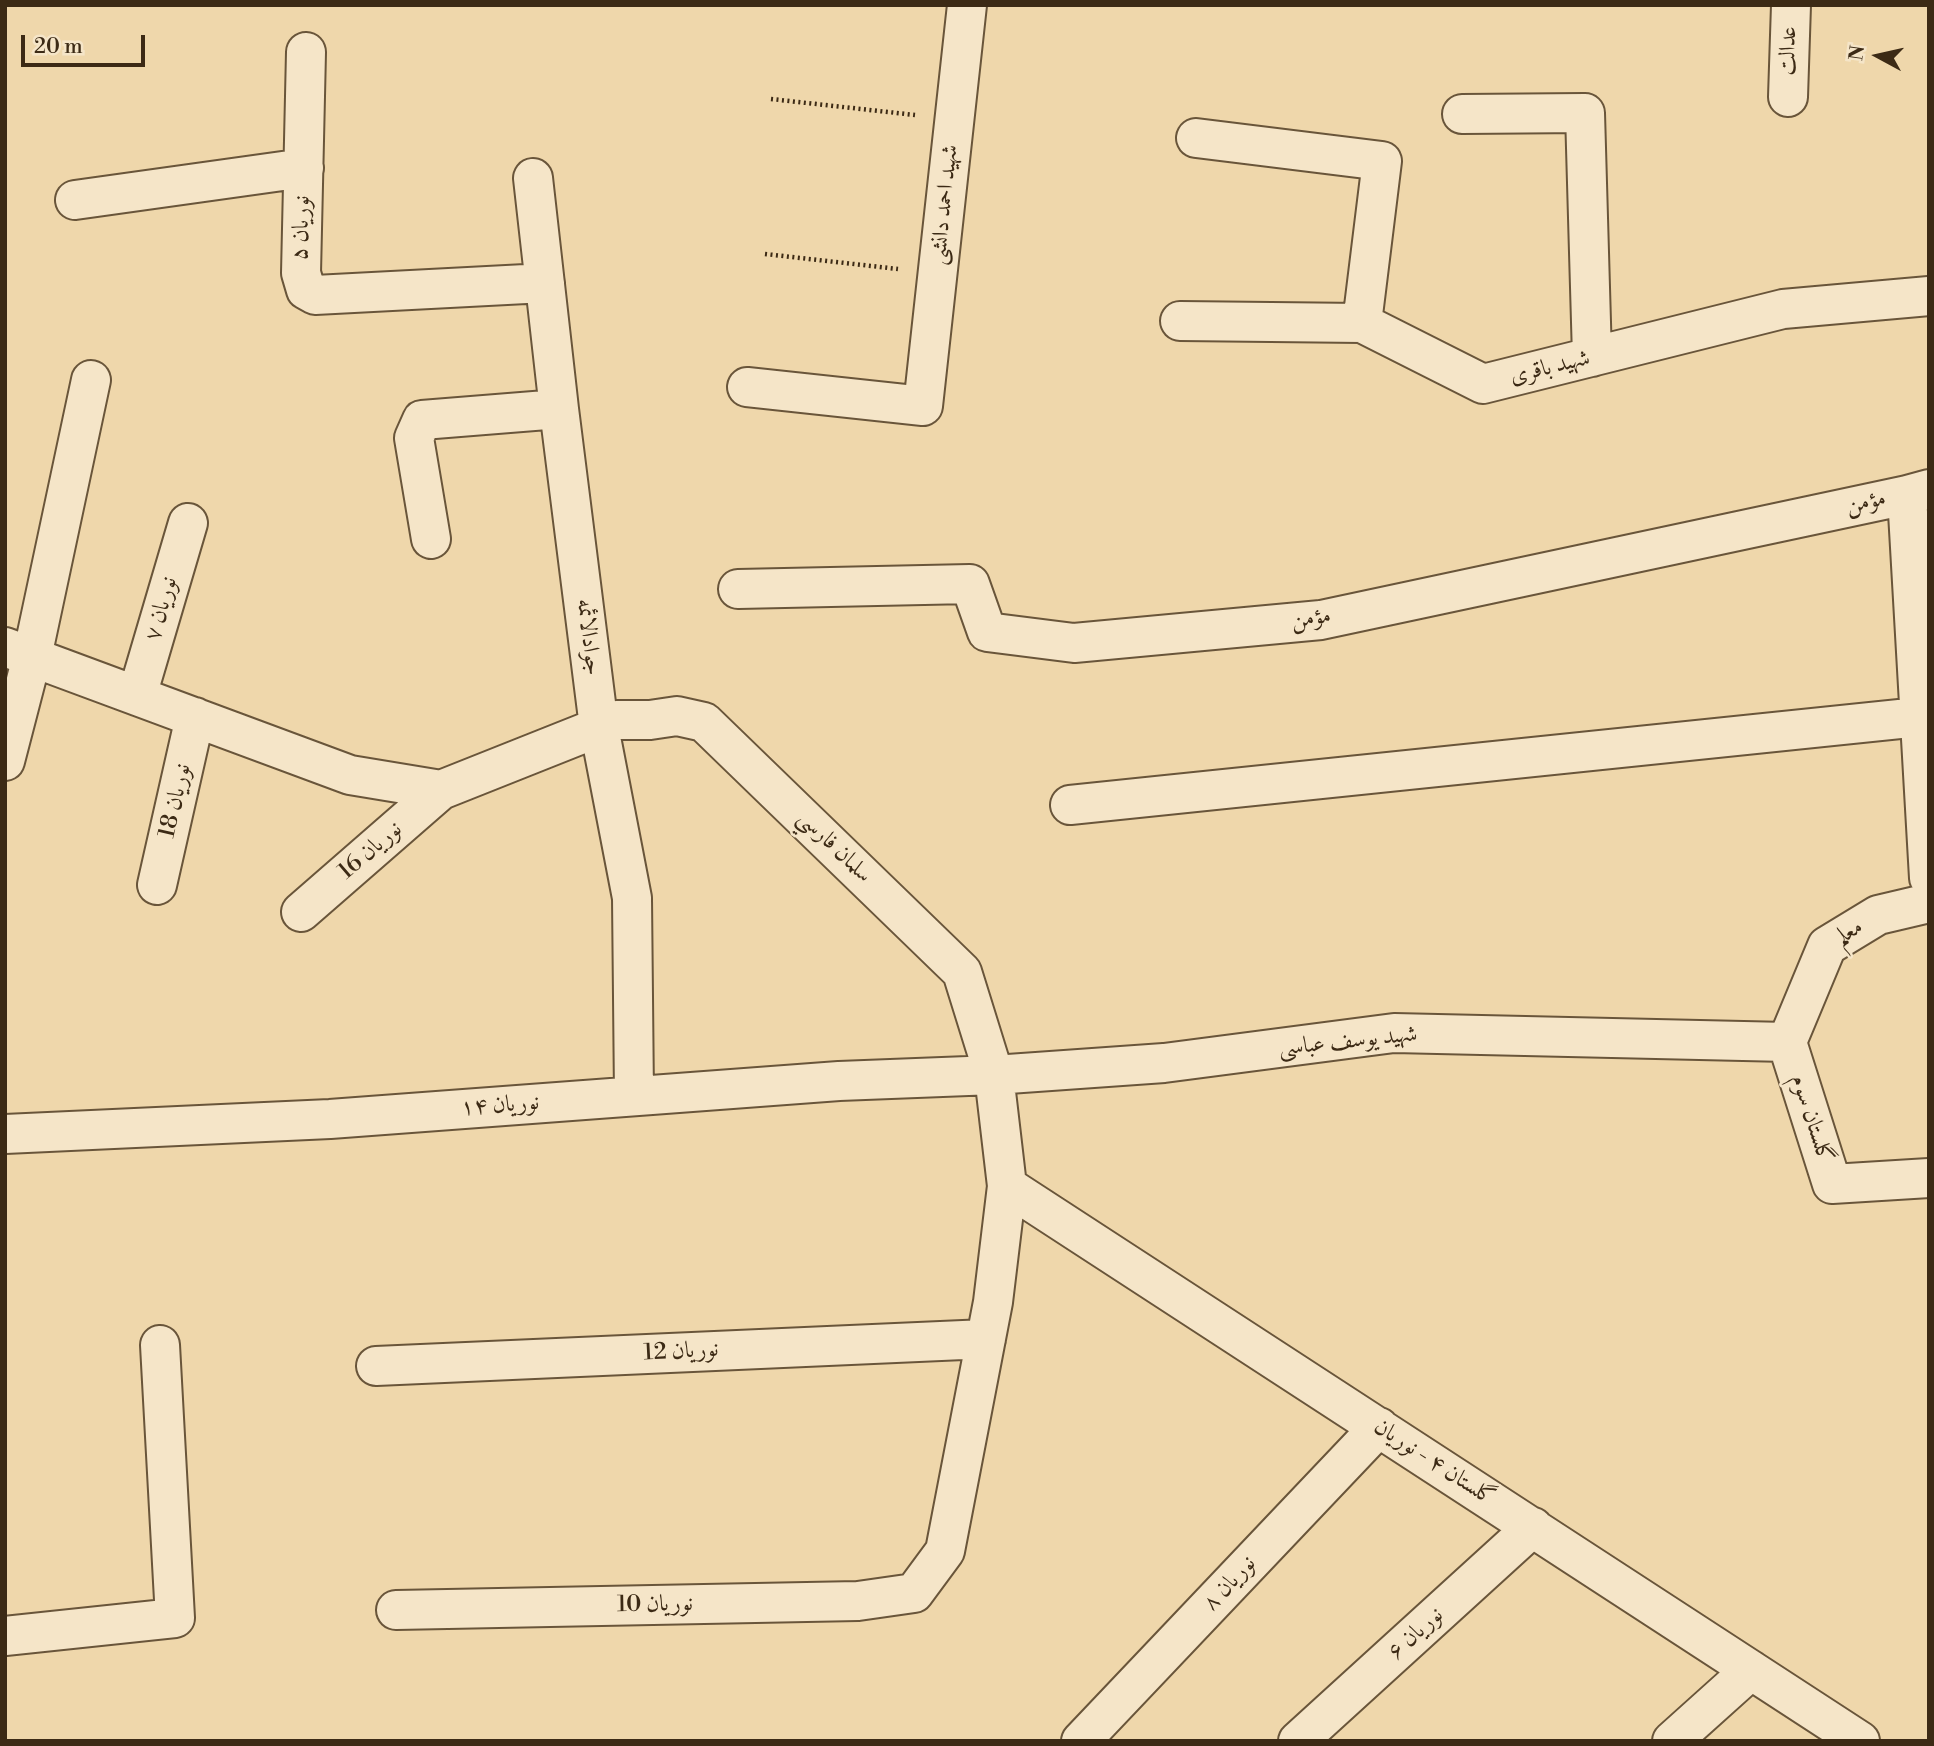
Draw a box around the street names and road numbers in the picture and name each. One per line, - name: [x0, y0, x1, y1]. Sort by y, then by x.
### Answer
- street label: عدالت: [1774, 26, 1804, 76]
- street label: شهید احمد دانشی: [925, 143, 965, 267]
- street label: نوریان ۵: [287, 195, 317, 261]
- street label: شهید باقری: [1507, 345, 1593, 391]
- street label: مؤمن: [1844, 485, 1888, 521]
- street label: نوریان ۷: [140, 574, 184, 644]
- street label: جوادالائمه: [570, 597, 606, 677]
- street label: مؤمن: [1289, 603, 1333, 635]
- street label: نوریان 18: [154, 761, 198, 841]
- street label: سلمان فارسي: [791, 805, 877, 889]
- street label: نوریان 16: [334, 816, 408, 886]
- street label: معلم: [1830, 914, 1868, 952]
- street label: شهید یوسف عباسی: [1277, 1021, 1419, 1063]
- street label: گلستان سوم: [1784, 1071, 1838, 1167]
- street label: نوریان ۱۴: [460, 1089, 540, 1123]
- street label: نوریان 12: [643, 1336, 719, 1368]
- street label: گلستان ۴ - نوریان: [1368, 1414, 1500, 1512]
- street label: نوریان ۸: [1198, 1551, 1262, 1617]
- street label: نوریان 10: [617, 1591, 693, 1619]
- street label: نوریان ۶: [1383, 1602, 1449, 1666]

